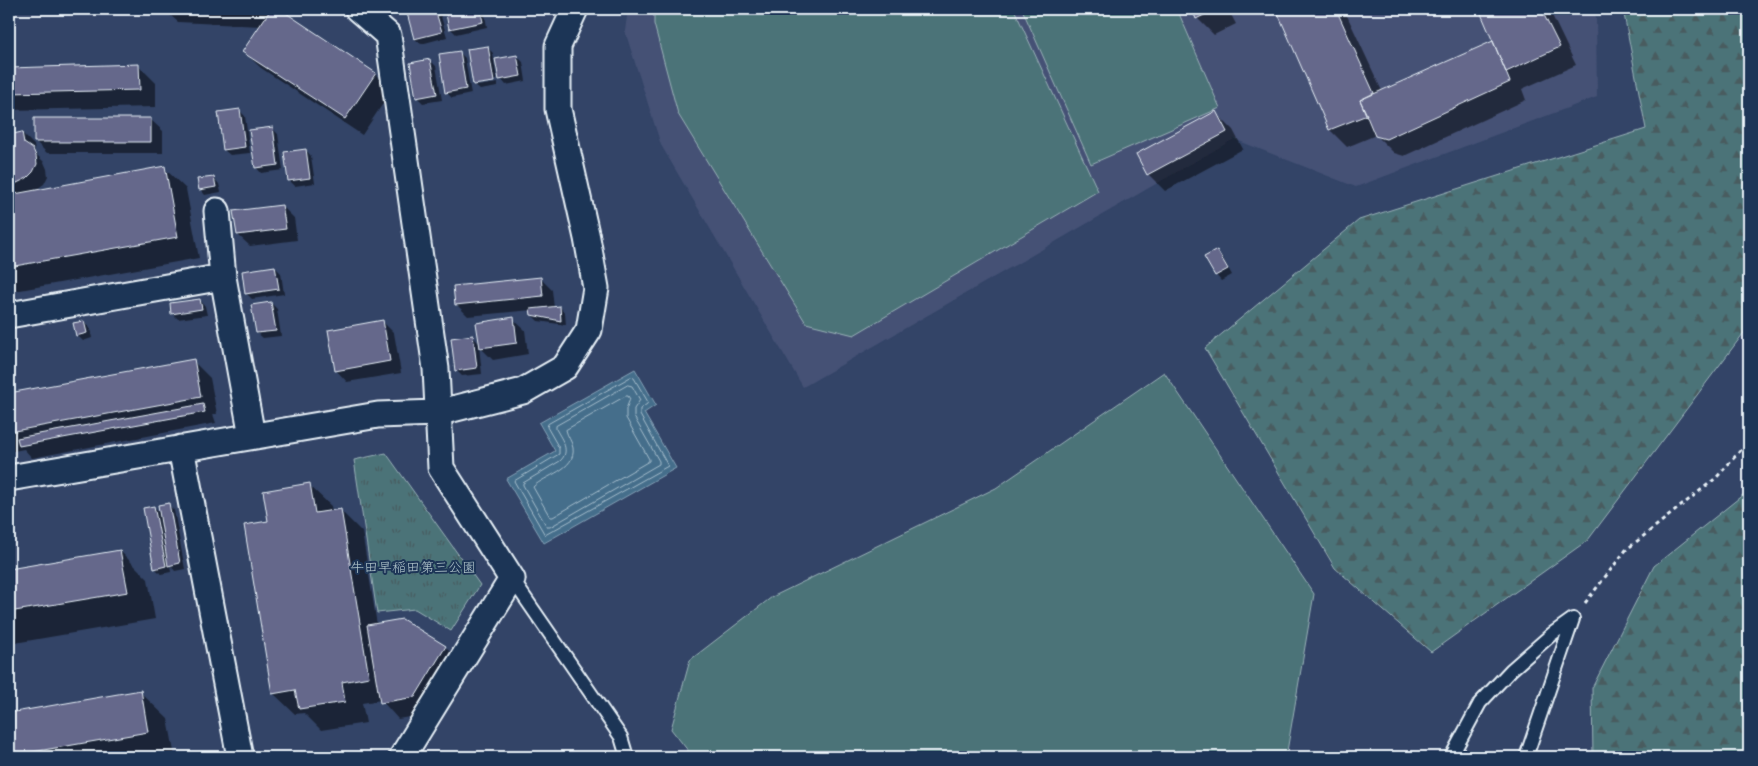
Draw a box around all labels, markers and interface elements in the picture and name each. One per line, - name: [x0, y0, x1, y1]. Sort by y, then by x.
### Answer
- park label: 牛田早稲田第三公園: [350, 556, 476, 577]

